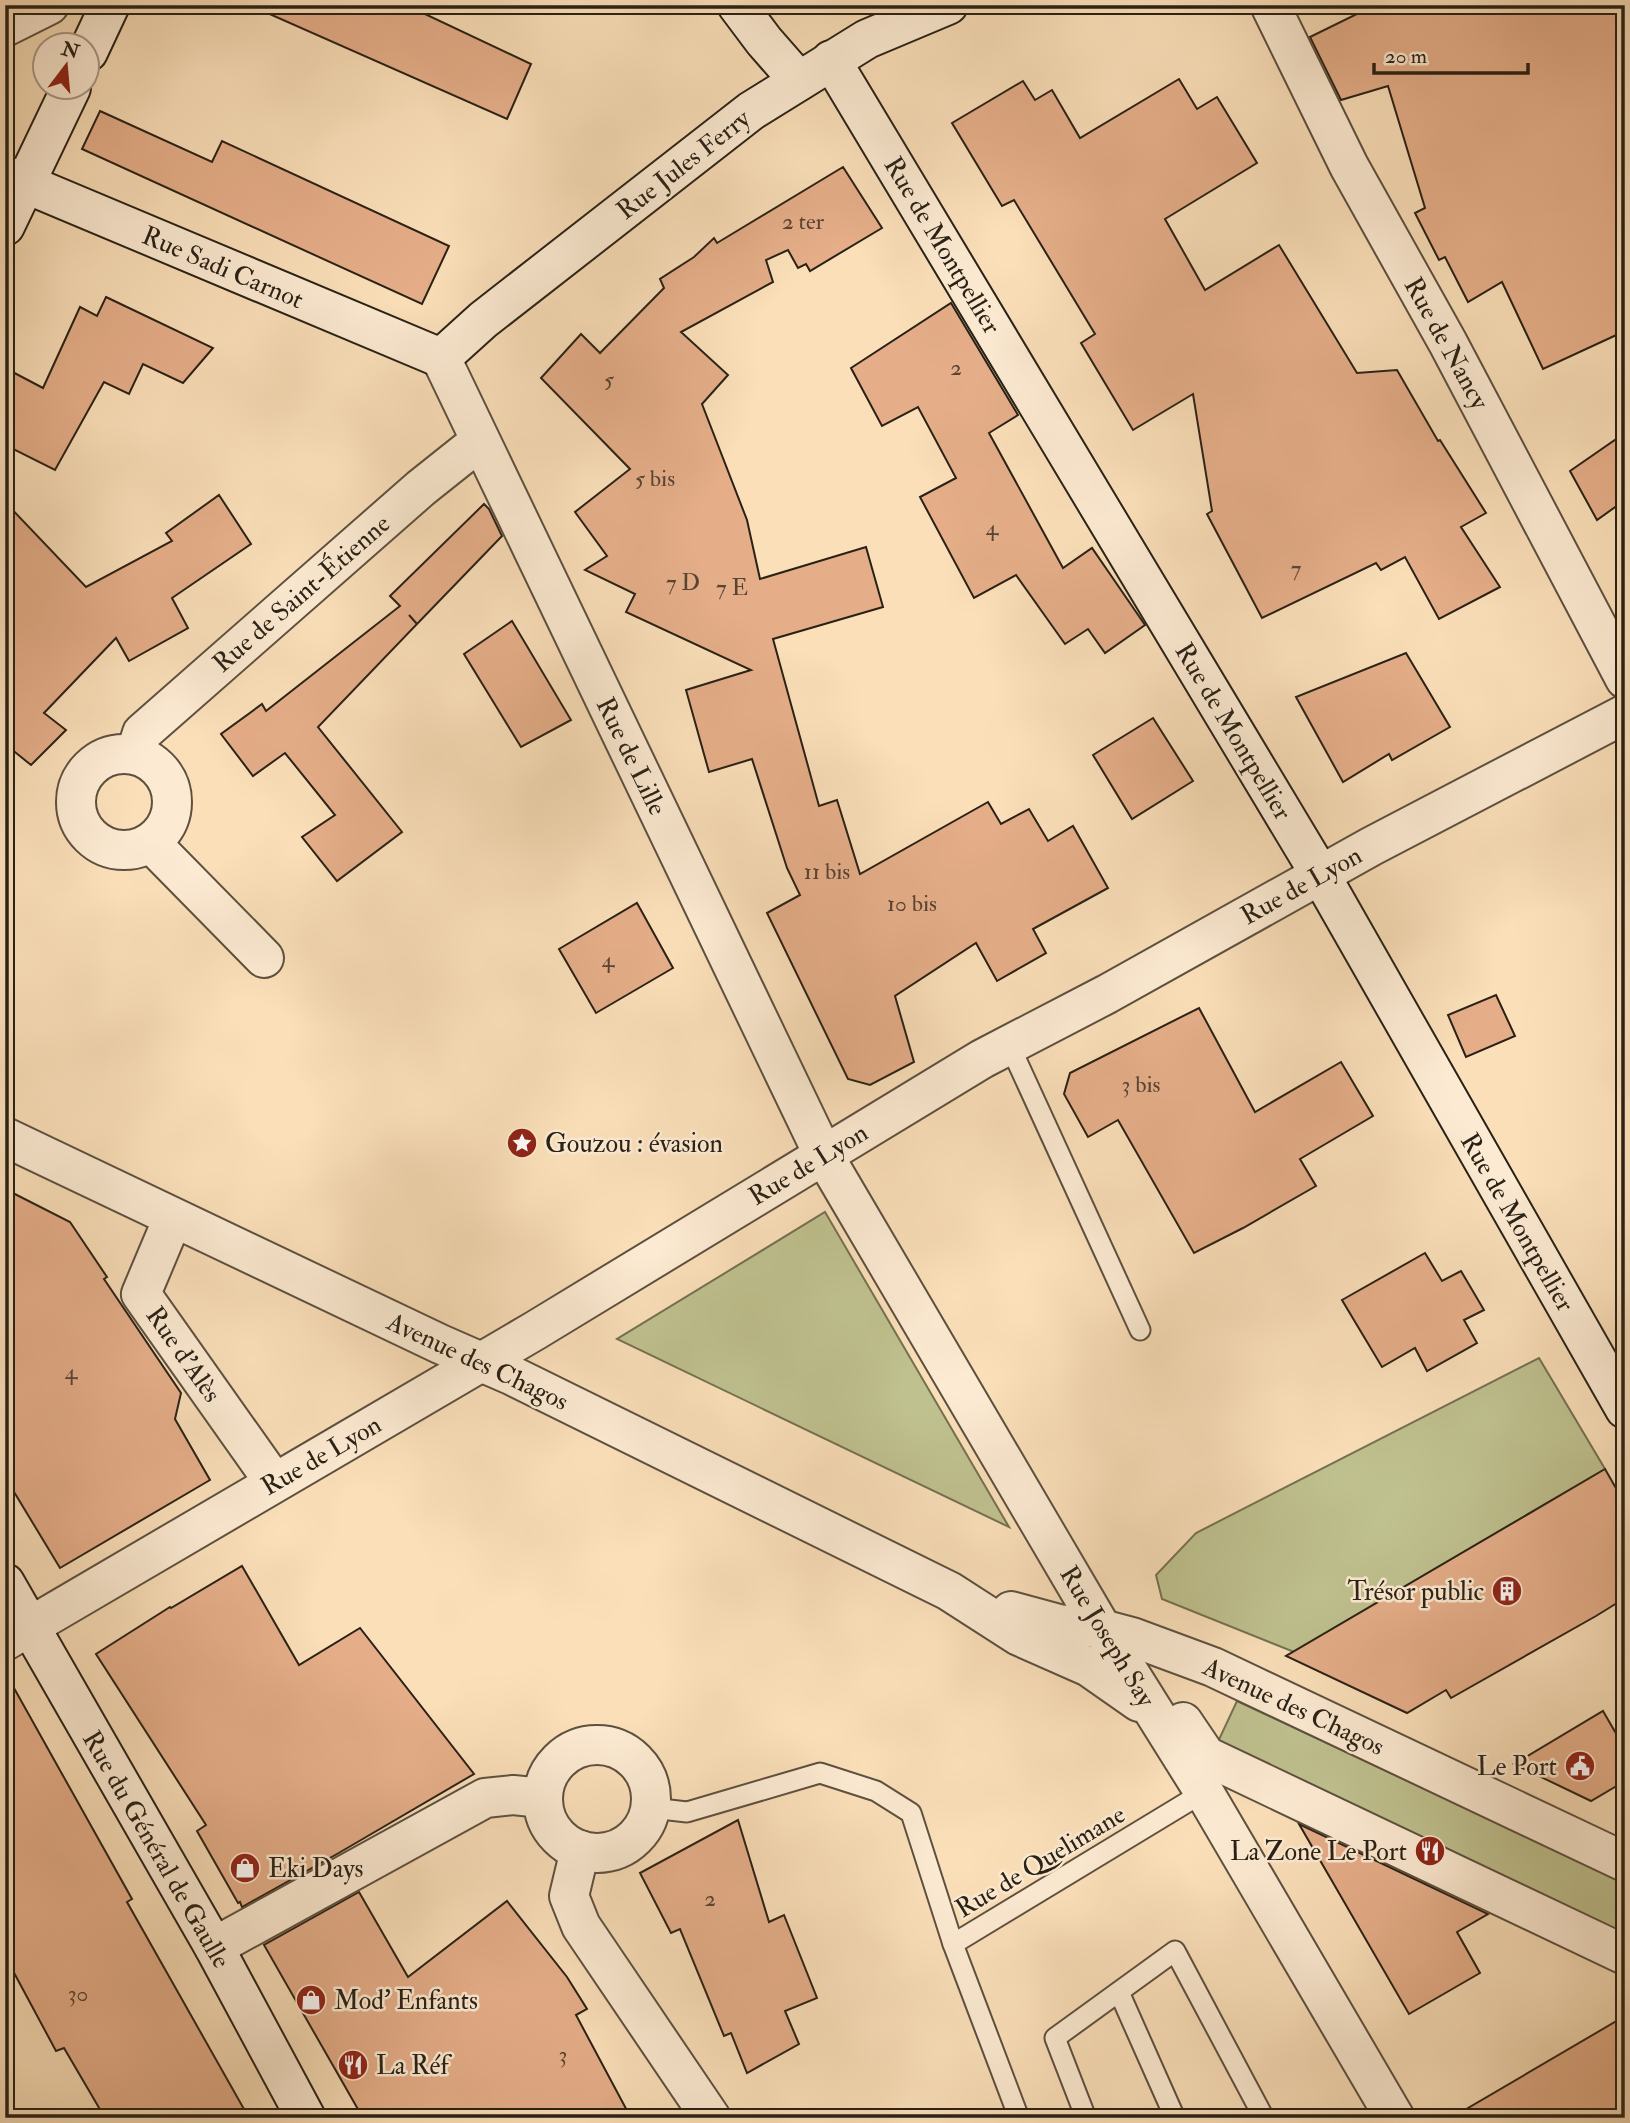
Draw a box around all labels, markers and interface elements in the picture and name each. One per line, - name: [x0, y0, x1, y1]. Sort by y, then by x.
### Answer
- north arrow: [32, 32, 102, 102]
- scale bar: [1374, 32, 1528, 76]
- text: N: [58, 36, 83, 65]
- text: 20 m: [1385, 43, 1427, 70]
- street label: Rue Jules Ferry: [610, 102, 757, 227]
- street label: Rue de Montpellier: [876, 151, 1008, 341]
- house number: 2 ter: [782, 207, 824, 236]
- street label: Rue Sadi Carnot: [137, 220, 308, 316]
- street label: Rue de Nancy: [1397, 272, 1496, 416]
- house number: 2: [950, 353, 962, 382]
- house number: 5: [604, 365, 614, 394]
- house number: 5 bis: [635, 464, 675, 493]
- street label: Rue de Saint-Étienne: [205, 506, 397, 679]
- house number: 4: [986, 513, 1000, 542]
- house number: 7: [1291, 554, 1302, 583]
- house number: 7 D: [666, 568, 700, 597]
- house number: 7 E: [716, 573, 748, 602]
- street label: Rue de Montpellier: [1167, 637, 1299, 827]
- street label: Rue de Lille: [589, 692, 673, 821]
- street label: Rue de Lyon: [1235, 840, 1367, 932]
- house number: 11 bis: [804, 857, 850, 886]
- house number: 10 bis: [887, 889, 937, 918]
- house number: 4: [602, 945, 616, 974]
- house number: 3 bis: [1122, 1070, 1161, 1099]
- street label: Rue de Lyon: [743, 1117, 874, 1213]
- place icon: Gouzou : évasion: [505, 1126, 539, 1160]
- place label: Gouzou : évasion: [545, 1128, 723, 1160]
- street label: Rue de Montpellier: [1452, 1128, 1581, 1318]
- street label: Rue d'Alès: [139, 1301, 228, 1409]
- street label: Avenue des Chagos: [381, 1305, 573, 1418]
- house number: 4: [65, 1357, 79, 1386]
- street label: Rue de Lyon: [256, 1409, 387, 1503]
- street label: Rue Joseph Say: [1052, 1560, 1162, 1714]
- building icon: Trésor public: [1490, 1574, 1524, 1608]
- place label: Trésor public: [1347, 1576, 1484, 1609]
- street label: Avenue des Chagos: [1197, 1650, 1389, 1763]
- street label: Rue du Général de Gaulle: [75, 1725, 237, 1974]
- public building icon: Le Port: [1563, 1749, 1597, 1783]
- place label: Le Port: [1477, 1751, 1557, 1783]
- street label: Rue de Quelimane: [950, 1799, 1131, 1925]
- restaurant icon: La Zone Le Port: [1413, 1834, 1447, 1868]
- place label: La Zone Le Port: [1230, 1836, 1407, 1868]
- shop icon: Eki Days: [228, 1851, 262, 1885]
- place label: Eki Days: [268, 1853, 364, 1885]
- house number: 2: [704, 1884, 716, 1913]
- house number: 30: [68, 1979, 88, 2008]
- shop icon: Mod' Enfants: [294, 1983, 328, 2017]
- place label: Mod' Enfants: [334, 1985, 478, 2017]
- house number: 3: [559, 2040, 567, 2069]
- restaurant icon: La Réf: [336, 2048, 370, 2082]
- place label: La Réf: [376, 2050, 452, 2082]

